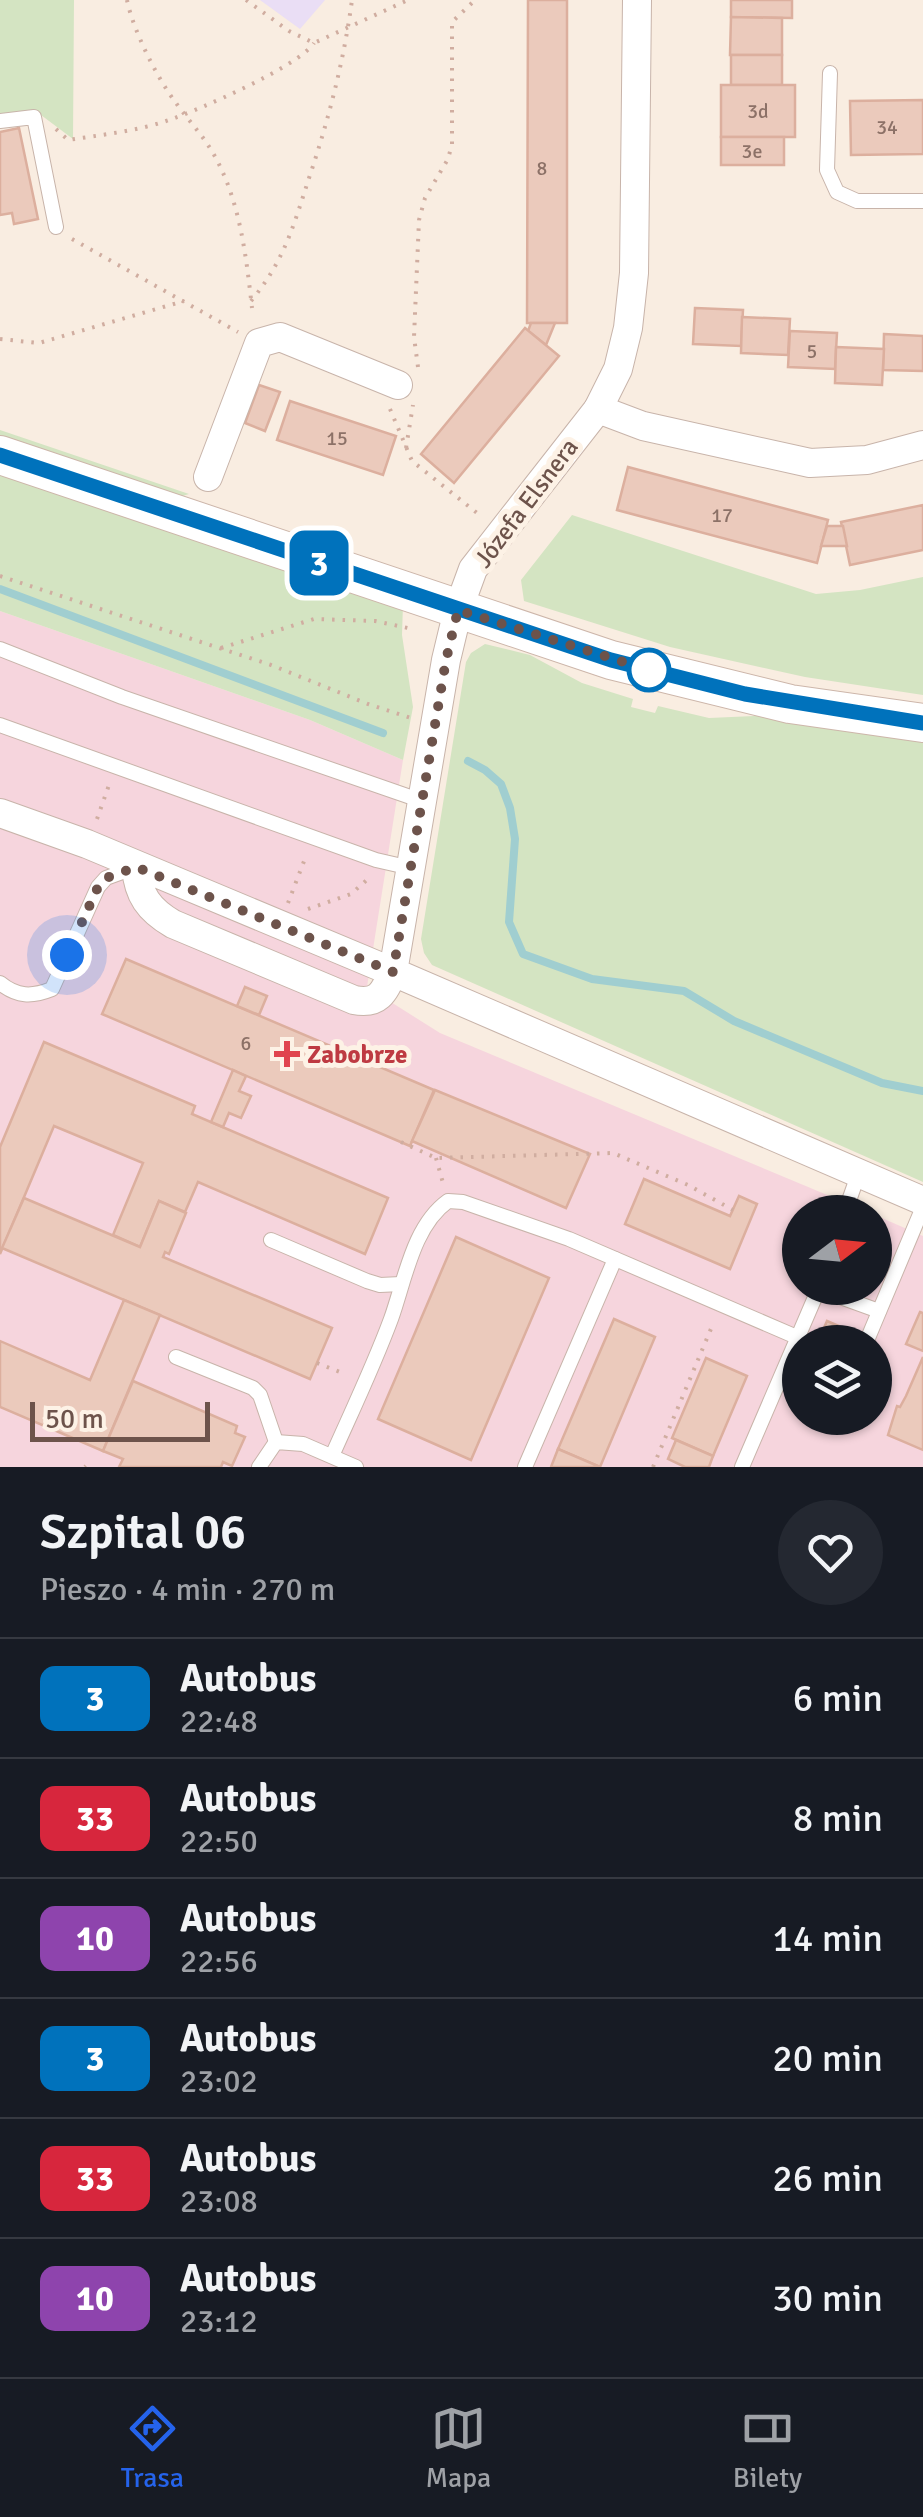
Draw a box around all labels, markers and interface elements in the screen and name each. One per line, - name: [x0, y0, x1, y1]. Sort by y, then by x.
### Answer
- house number: 3d: [747, 99, 769, 124]
- house number: 34: [876, 115, 898, 140]
- house number: 3e: [742, 139, 762, 164]
- house number: 8: [537, 156, 547, 181]
- house number: 5: [807, 339, 817, 364]
- house number: 15: [326, 426, 348, 451]
- street label: Józefa Elsnera: [467, 432, 585, 574]
- house number: 17: [711, 503, 733, 528]
- line badge: 3: [286, 530, 352, 596]
- text: 3: [310, 542, 328, 585]
- unlabelled marker: [628, 649, 670, 691]
- your location: [42, 930, 92, 980]
- house number: 6: [241, 1031, 251, 1056]
- place label: Zabobrze: [307, 1039, 407, 1070]
- marker: Zabobrze: [276, 1043, 298, 1065]
- north arrow: [782, 1195, 892, 1305]
- map controls: [782, 1195, 892, 1435]
- button: layers: [782, 1325, 892, 1435]
- scale bar: [30, 1397, 210, 1442]
- text: 50 m: [45, 1402, 104, 1436]
- button: heart: [778, 1500, 883, 1605]
- text: Szpital 06: [40, 1503, 246, 1562]
- text: Pieszo · 4 min · 270 m: [40, 1570, 335, 1609]
- text: Autobus: [180, 1655, 316, 1702]
- text: 6 min: [793, 1675, 883, 1722]
- text: 3: [86, 1677, 104, 1720]
- text: 22:48: [180, 1702, 258, 1741]
- text: Autobus: [180, 1775, 316, 1822]
- text: 8 min: [793, 1795, 883, 1842]
- text: 33: [76, 1797, 114, 1840]
- text: 22:50: [180, 1822, 258, 1861]
- text: Autobus: [180, 1895, 316, 1942]
- text: 14 min: [772, 1915, 883, 1962]
- text: 10: [76, 1917, 114, 1960]
- text: 22:56: [180, 1942, 258, 1981]
- text: Autobus: [180, 2015, 316, 2062]
- text: 20 min: [772, 2035, 883, 2082]
- text: 3: [86, 2037, 104, 2080]
- text: 23:02: [180, 2062, 258, 2101]
- text: Autobus: [180, 2135, 316, 2182]
- text: 26 min: [772, 2155, 883, 2202]
- text: 33: [76, 2157, 114, 2200]
- text: 23:08: [180, 2182, 258, 2221]
- text: Autobus: [180, 2255, 316, 2302]
- text: 30 min: [772, 2275, 883, 2322]
- text: 10: [76, 2277, 114, 2320]
- text: 23:12: [180, 2302, 258, 2341]
- tab: Trasa: [121, 2401, 184, 2495]
- tab: Mapa: [425, 2401, 491, 2495]
- tab: Bilety: [733, 2401, 802, 2495]

